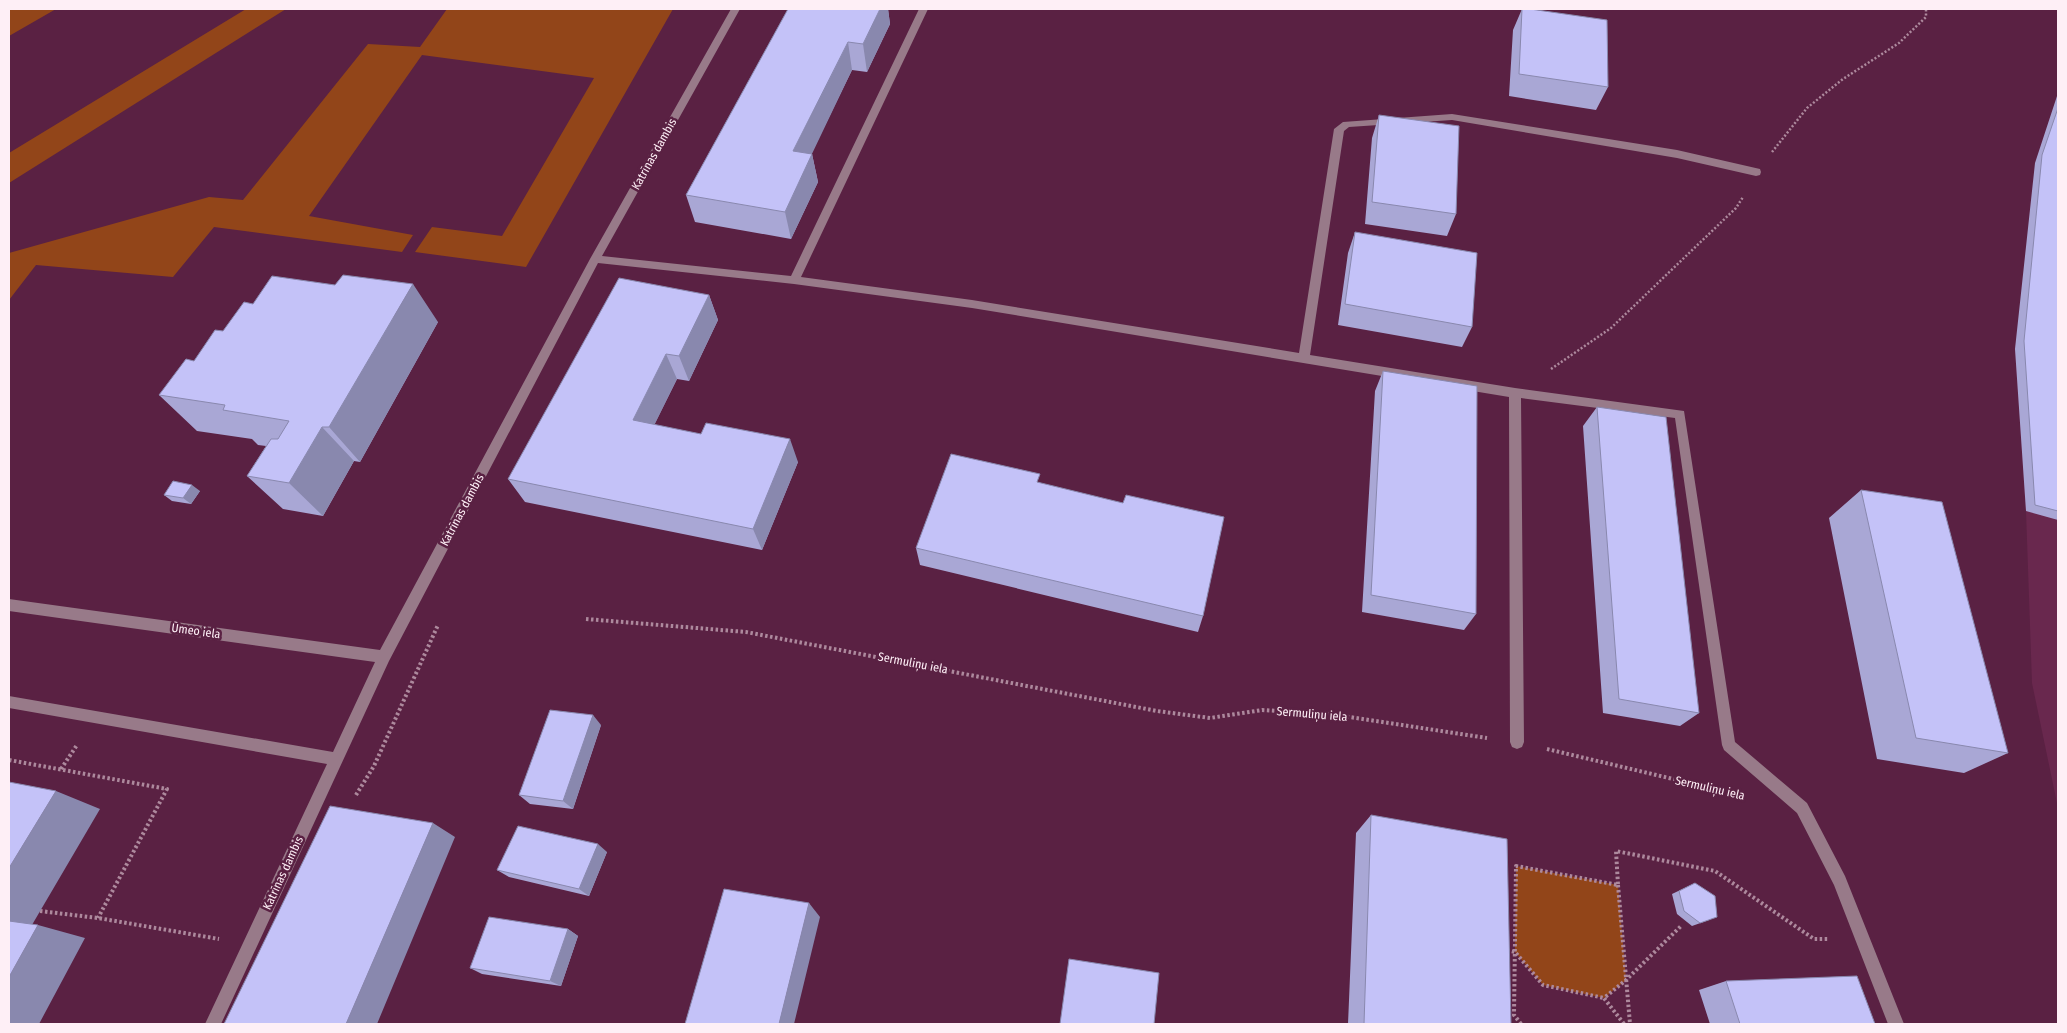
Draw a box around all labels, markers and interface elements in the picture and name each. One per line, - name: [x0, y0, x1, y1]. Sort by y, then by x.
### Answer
- street label: Katrīnas dambis: [629, 116, 679, 192]
- street label: Katrīnas dambis: [437, 472, 487, 548]
- street label: Ūmeo iela: [171, 621, 221, 641]
- street label: Sermuliņu iela: [877, 649, 949, 678]
- street label: Sermuliņu iela: [1276, 704, 1348, 725]
- street label: Sermuliņu iela: [1674, 773, 1746, 804]
- street label: Katrīnas dambis: [260, 834, 306, 912]

